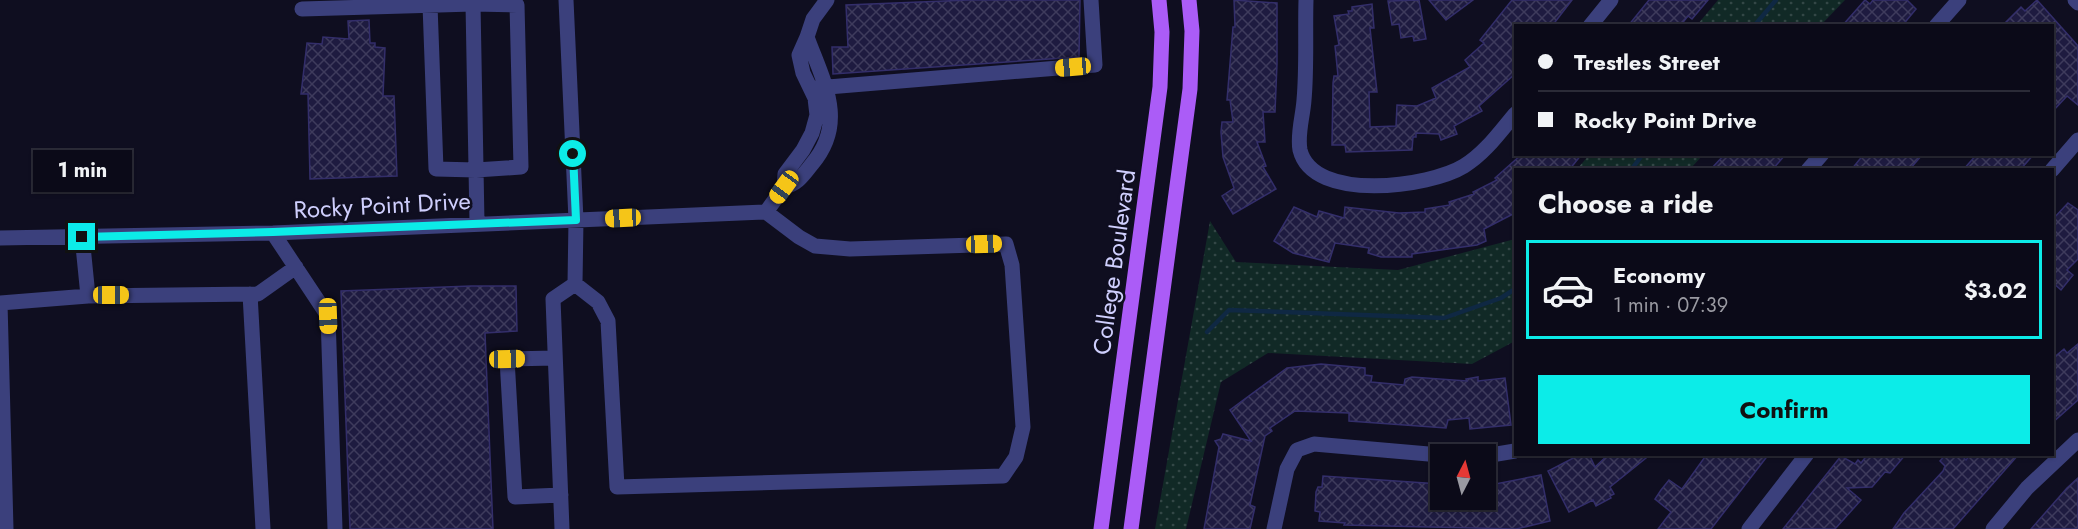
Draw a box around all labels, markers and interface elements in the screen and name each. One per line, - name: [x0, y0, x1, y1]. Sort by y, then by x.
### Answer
- text: Trestles Street: [1574, 46, 1720, 78]
- car: [1054, 56, 1092, 78]
- text: Rocky Point Drive: [1574, 104, 1757, 136]
- route start: [559, 140, 586, 167]
- callout: 1 min: [32, 150, 132, 192]
- text: 1 min: [58, 156, 107, 185]
- car: [766, 167, 802, 207]
- street label: College Boulevard: [1084, 167, 1144, 357]
- street label: Rocky Point Drive: [293, 183, 471, 227]
- text: Choose a ride: [1538, 184, 1713, 223]
- car: [605, 208, 641, 228]
- route end: [68, 223, 95, 250]
- car: [966, 234, 1002, 254]
- text: Economy: [1613, 259, 1705, 291]
- icon: car: [1541, 263, 1595, 317]
- text: $3.02: [1964, 274, 2027, 306]
- car: [93, 286, 129, 304]
- text: 1 min · 07:39: [1613, 291, 1728, 320]
- car: [318, 298, 338, 334]
- car: [489, 350, 525, 368]
- button: Confirm: [1538, 375, 2030, 444]
- north arrow: [1430, 444, 1496, 510]
- map controls: [1430, 444, 1496, 510]

